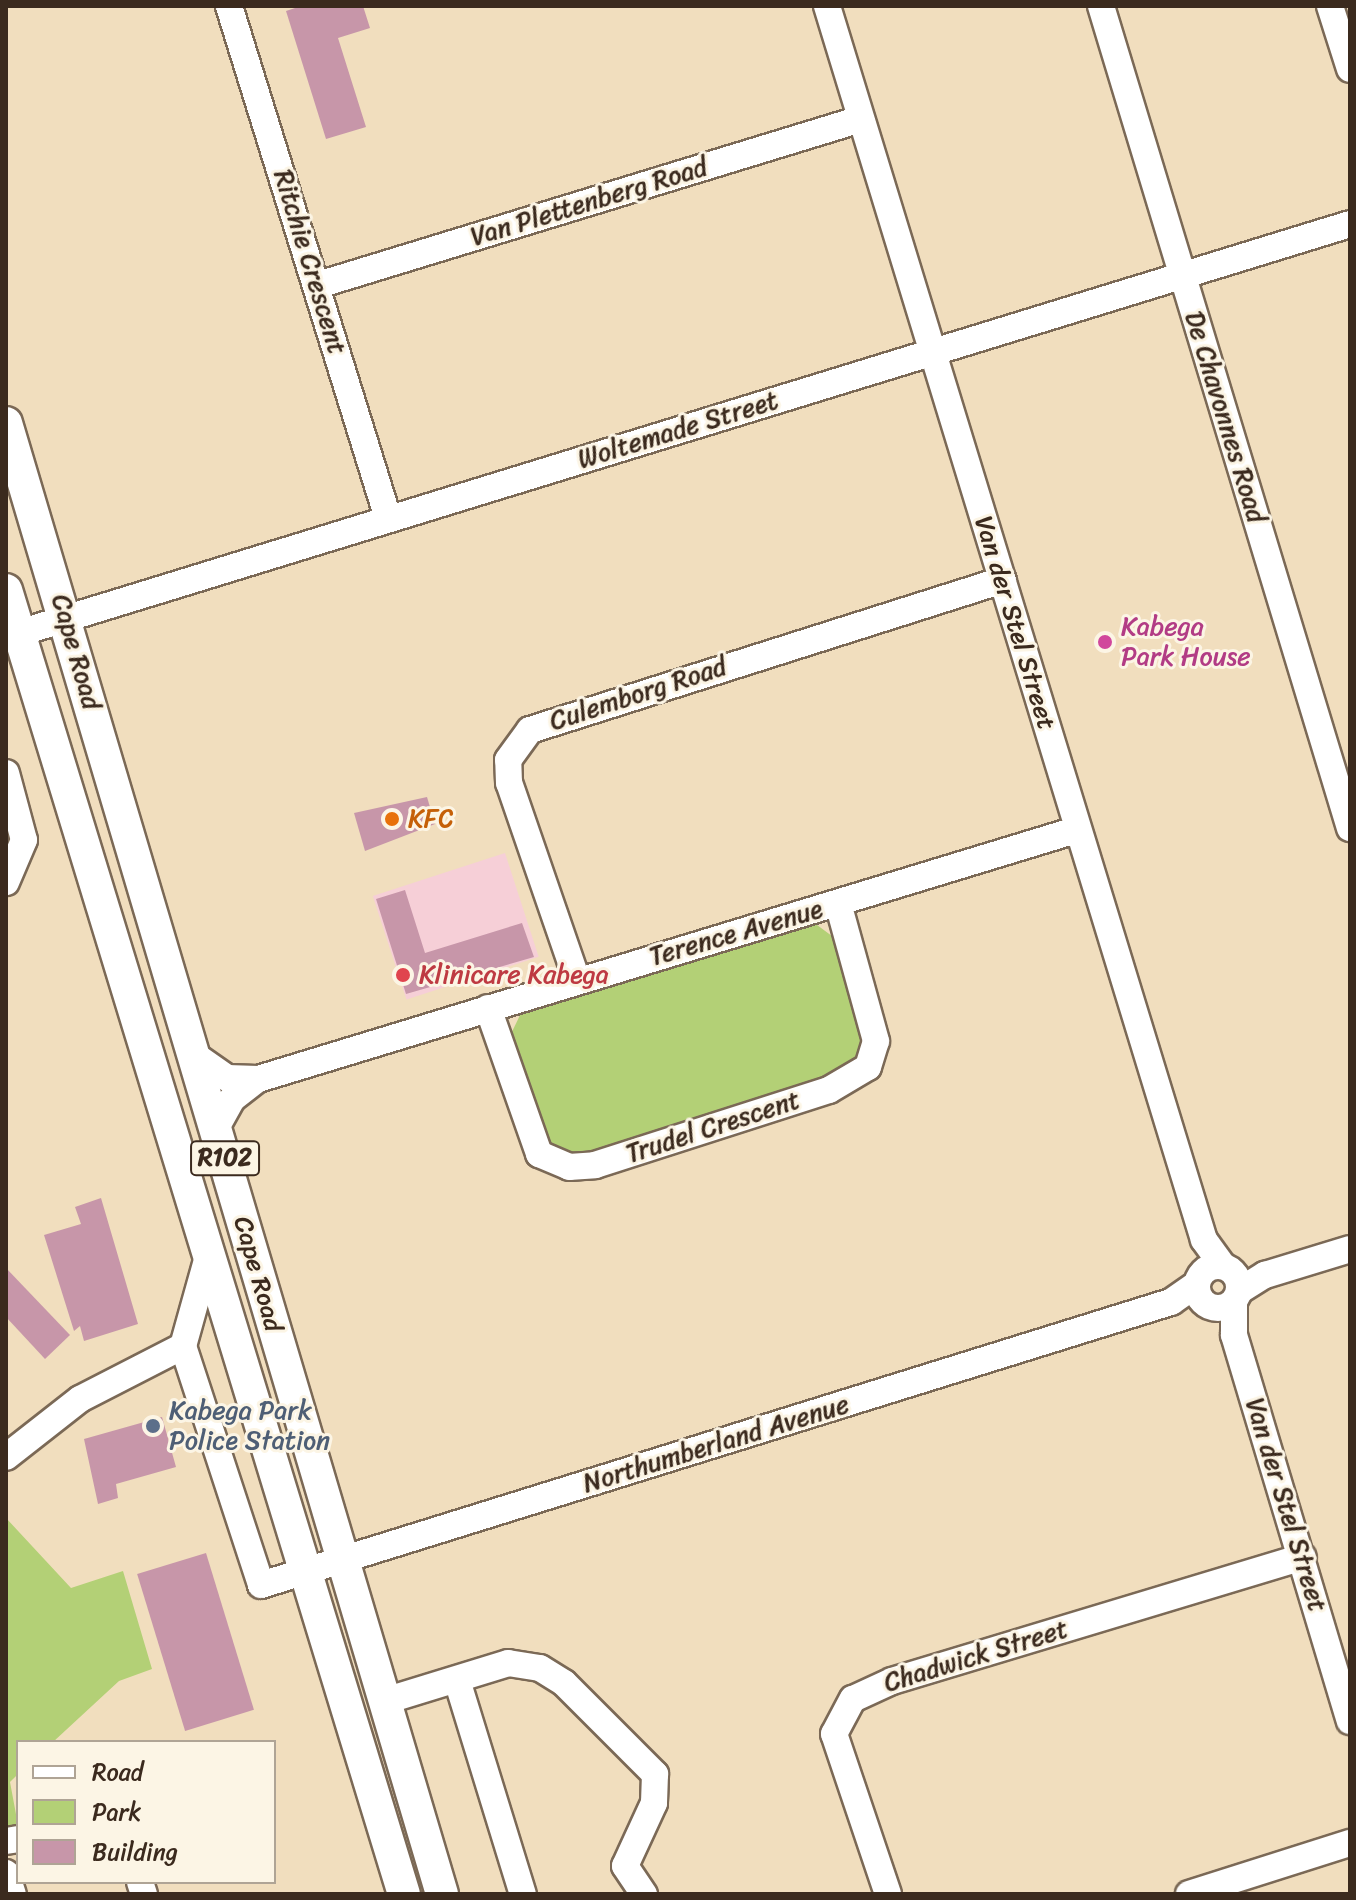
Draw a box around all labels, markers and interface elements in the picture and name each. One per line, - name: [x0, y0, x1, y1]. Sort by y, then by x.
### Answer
- street label: Van Plettenberg Road: [467, 151, 711, 253]
- street label: Ritchie Crescent: [267, 166, 353, 358]
- street label: De Chavonnes Road: [1178, 308, 1272, 526]
- street label: Woltemade Street: [574, 385, 782, 475]
- street label: Van der Stel Street: [968, 512, 1062, 734]
- street label: Cape Road: [45, 591, 107, 713]
- place label: Kabega Park House: [1121, 611, 1251, 672]
- marker: Kabega Park House: [1096, 633, 1114, 651]
- street label: Culemborg Road: [546, 651, 730, 737]
- place label: KFC: [408, 803, 454, 835]
- marker: KFC: [383, 810, 401, 828]
- street label: Terence Avenue: [646, 893, 826, 973]
- place label: Klinicare Kabega: [419, 959, 610, 991]
- marker: Klinicare Kabega: [394, 966, 412, 984]
- street label: Trudel Crescent: [622, 1084, 804, 1170]
- road number: R102: [189, 1138, 261, 1178]
- street label: Cape Road: [227, 1213, 289, 1335]
- street label: Northumberland Avenue: [580, 1389, 852, 1499]
- street label: Van der Stel Street: [1239, 1394, 1333, 1616]
- place label: Kabega Park Police Station: [169, 1395, 331, 1456]
- marker: Kabega Park Police Station: [144, 1417, 162, 1435]
- street label: Chadwick Street: [880, 1613, 1072, 1699]
- legend: [16, 1740, 276, 1884]
- text: Road: [92, 1751, 143, 1793]
- text: Park: [92, 1791, 141, 1833]
- text: Building: [92, 1831, 178, 1873]

